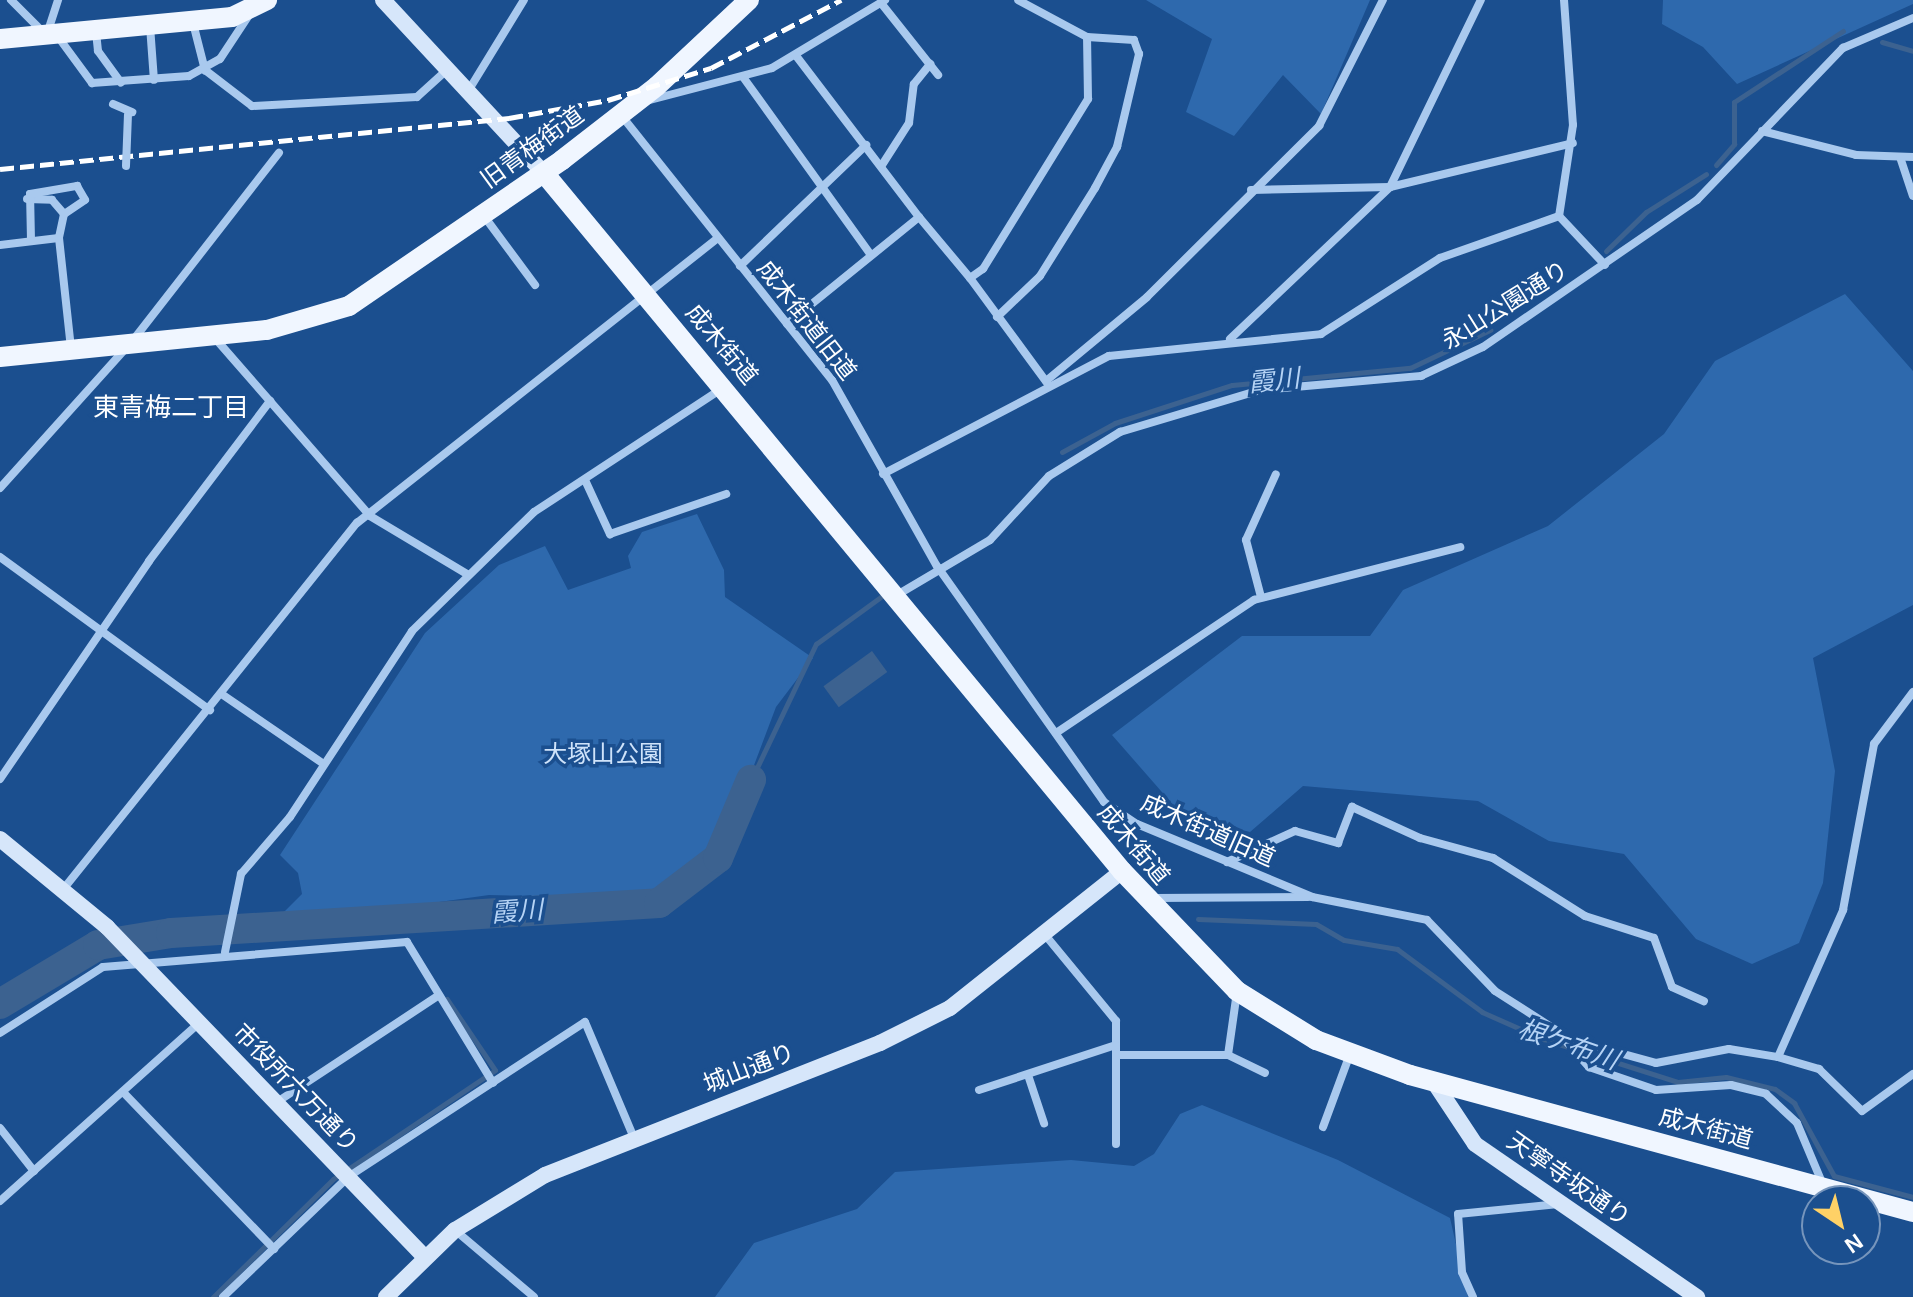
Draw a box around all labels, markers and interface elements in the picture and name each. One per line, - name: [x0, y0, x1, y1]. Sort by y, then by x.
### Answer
- street label: 旧青梅街道: [475, 100, 589, 194]
- street label: 成木街道旧道: [751, 254, 863, 386]
- street label: 永山公園通り: [1436, 255, 1574, 355]
- street label: 成木街道: [680, 298, 764, 390]
- water label: 霞川: [1247, 363, 1301, 399]
- district label: 東青梅二丁目: [93, 392, 249, 424]
- park label: 大塚山公園: [543, 740, 663, 768]
- street label: 成木街道旧道: [1136, 788, 1280, 872]
- street label: 成木街道: [1092, 798, 1176, 890]
- water label: 霞川: [490, 895, 544, 929]
- water label: 根ケ布川: [1514, 1013, 1622, 1077]
- street label: 市役所六万通り: [227, 1018, 365, 1158]
- street label: 城山通り: [699, 1037, 799, 1099]
- street label: 成木街道: [1656, 1102, 1756, 1154]
- street label: 天寧寺坂通り: [1502, 1126, 1636, 1232]
- north arrow: [1801, 1185, 1881, 1265]
- text: N: [1840, 1229, 1868, 1258]

